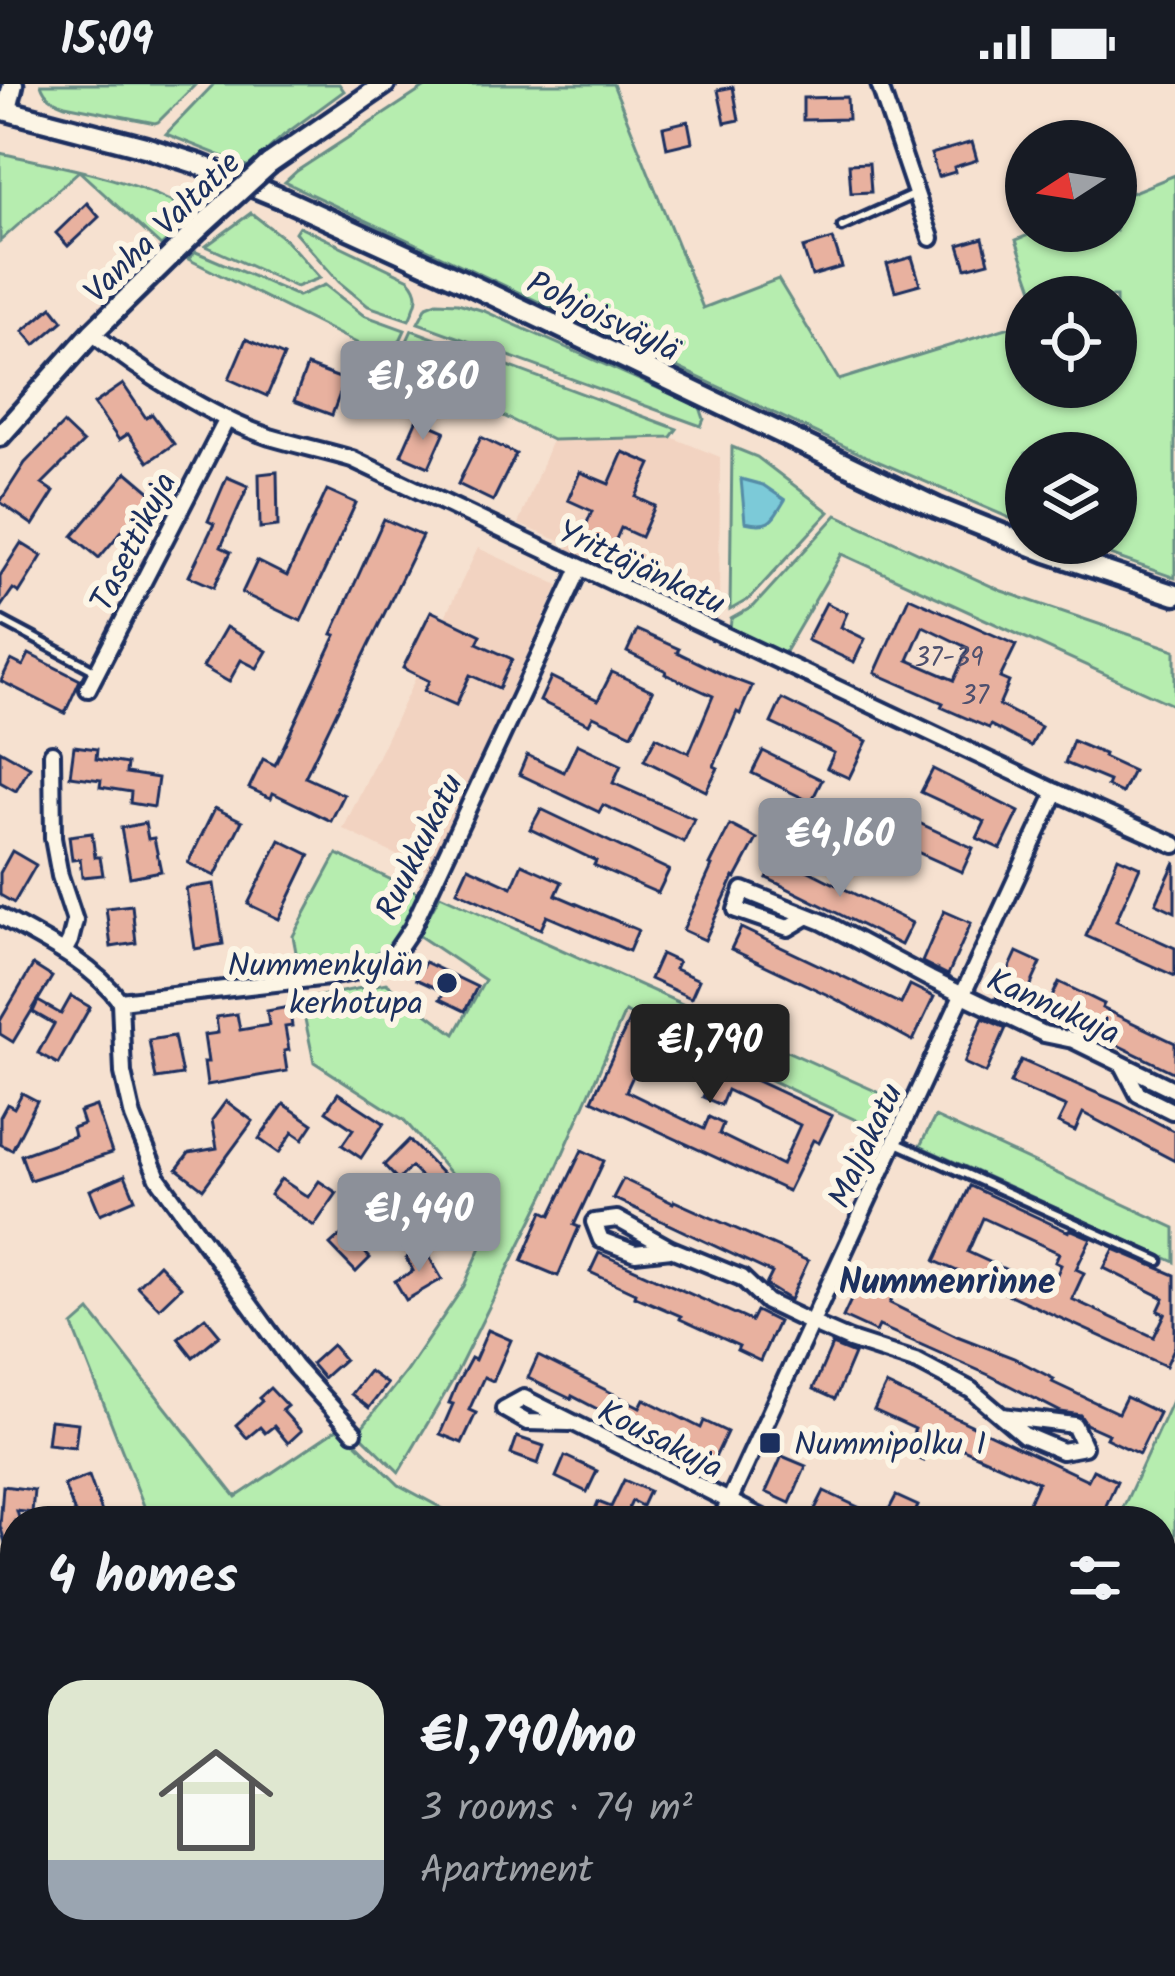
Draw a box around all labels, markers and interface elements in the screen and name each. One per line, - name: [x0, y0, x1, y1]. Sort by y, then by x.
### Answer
- text: 15:09: [60, 6, 153, 78]
- north arrow: [1005, 120, 1137, 252]
- map controls: [1005, 120, 1137, 564]
- street label: Vanha Valtatie: [72, 139, 255, 318]
- street label: Pohjoisväylä: [517, 258, 689, 379]
- button: locate: [1005, 276, 1137, 408]
- pin: €1,860: [325, 341, 521, 443]
- text: €1,860: [368, 349, 478, 411]
- button: layers: [1005, 432, 1137, 564]
- street label: Tasettikuja: [77, 463, 193, 622]
- street label: Yrittäjänkatu: [548, 507, 733, 631]
- house number: 37-39: [915, 637, 983, 680]
- house number: 37: [961, 675, 990, 718]
- street label: Ruukkukatu: [363, 765, 480, 930]
- pin: €4,160: [742, 798, 938, 900]
- text: €4,160: [785, 806, 895, 868]
- place label: Nummenkylän kerhotupa: [228, 941, 423, 1032]
- street label: Kannukuja: [977, 955, 1128, 1061]
- marker: Nummenkylän kerhotupa: [434, 970, 460, 996]
- pin: €1,790: [612, 1004, 808, 1106]
- text: €1,790: [658, 1012, 762, 1074]
- street label: Maljakatu: [815, 1075, 919, 1218]
- pin: €1,440: [321, 1173, 517, 1275]
- text: €1,440: [364, 1181, 474, 1243]
- district label: Nummenrinne: [839, 1255, 1056, 1312]
- street label: Kousakuja: [587, 1387, 732, 1495]
- place label: Nummipolku I: [794, 1420, 986, 1473]
- marker: Nummipolku I: [757, 1430, 783, 1456]
- text: 4 homes: [48, 1538, 238, 1619]
- icon: filters: [1062, 1545, 1128, 1611]
- text: €1,790/mo: [420, 1698, 637, 1779]
- icon: home: [144, 1728, 288, 1872]
- text: 3 rooms · 74 m²: [420, 1779, 693, 1841]
- text: Apartment: [420, 1841, 593, 1903]

